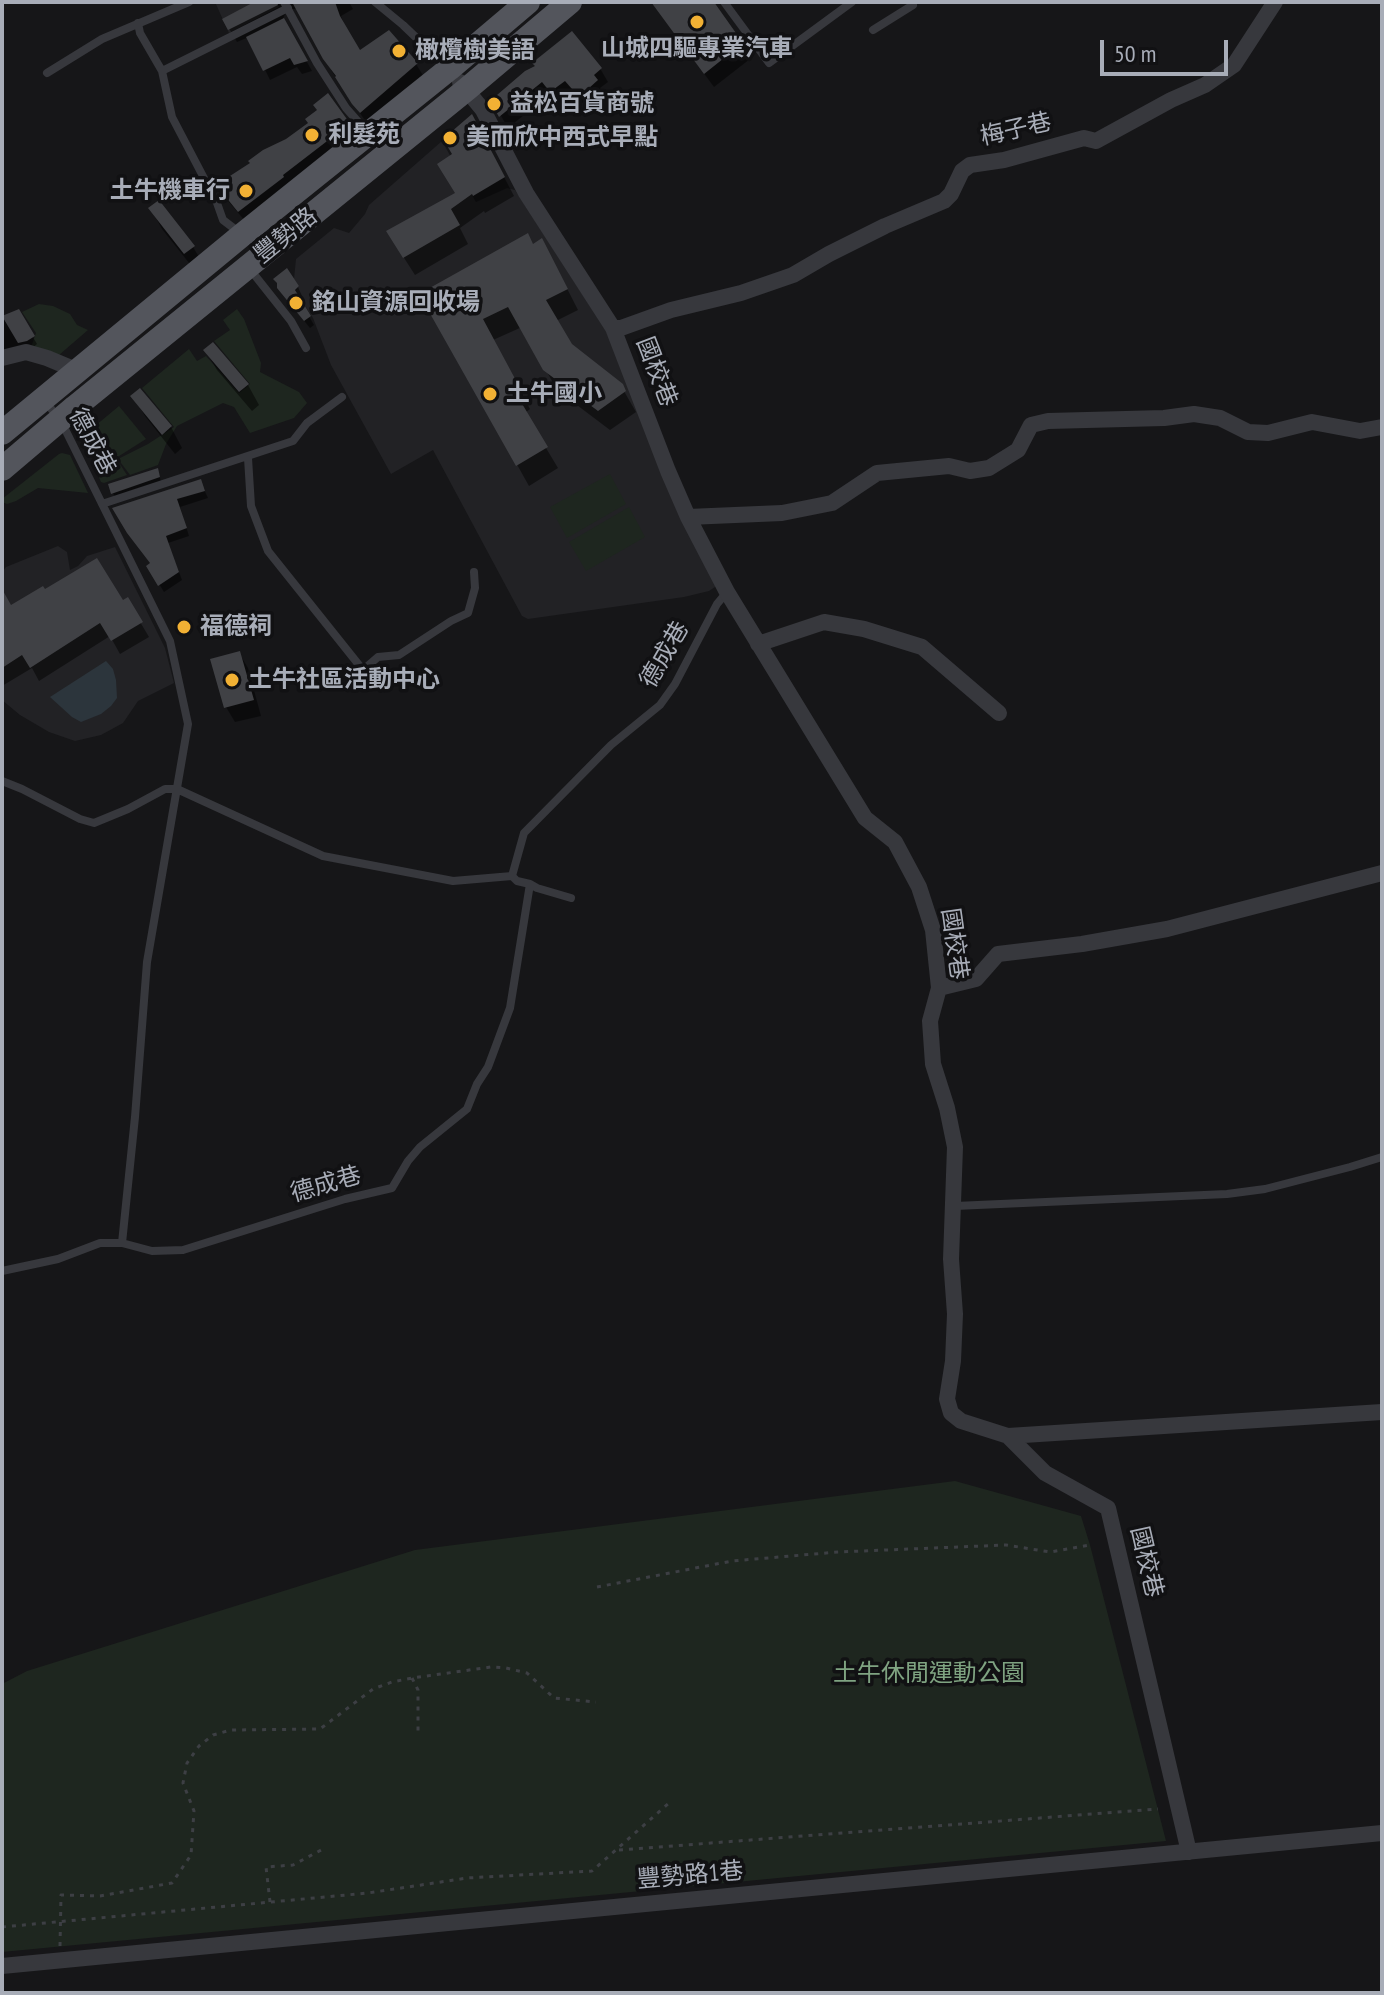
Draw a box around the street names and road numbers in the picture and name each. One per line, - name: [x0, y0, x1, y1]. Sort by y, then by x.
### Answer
- street label: 梅子巷: [978, 108, 1054, 152]
- street label: 豐勢路: [249, 202, 323, 270]
- street label: 國校巷: [630, 333, 682, 411]
- street label: 德成巷: [62, 403, 122, 481]
- street label: 德成巷: [635, 617, 695, 693]
- street label: 國校巷: [935, 906, 973, 982]
- street label: 德成巷: [287, 1161, 365, 1209]
- street label: 國校巷: [1124, 1524, 1168, 1600]
- street label: 豐勢路1巷: [636, 1857, 744, 1895]

